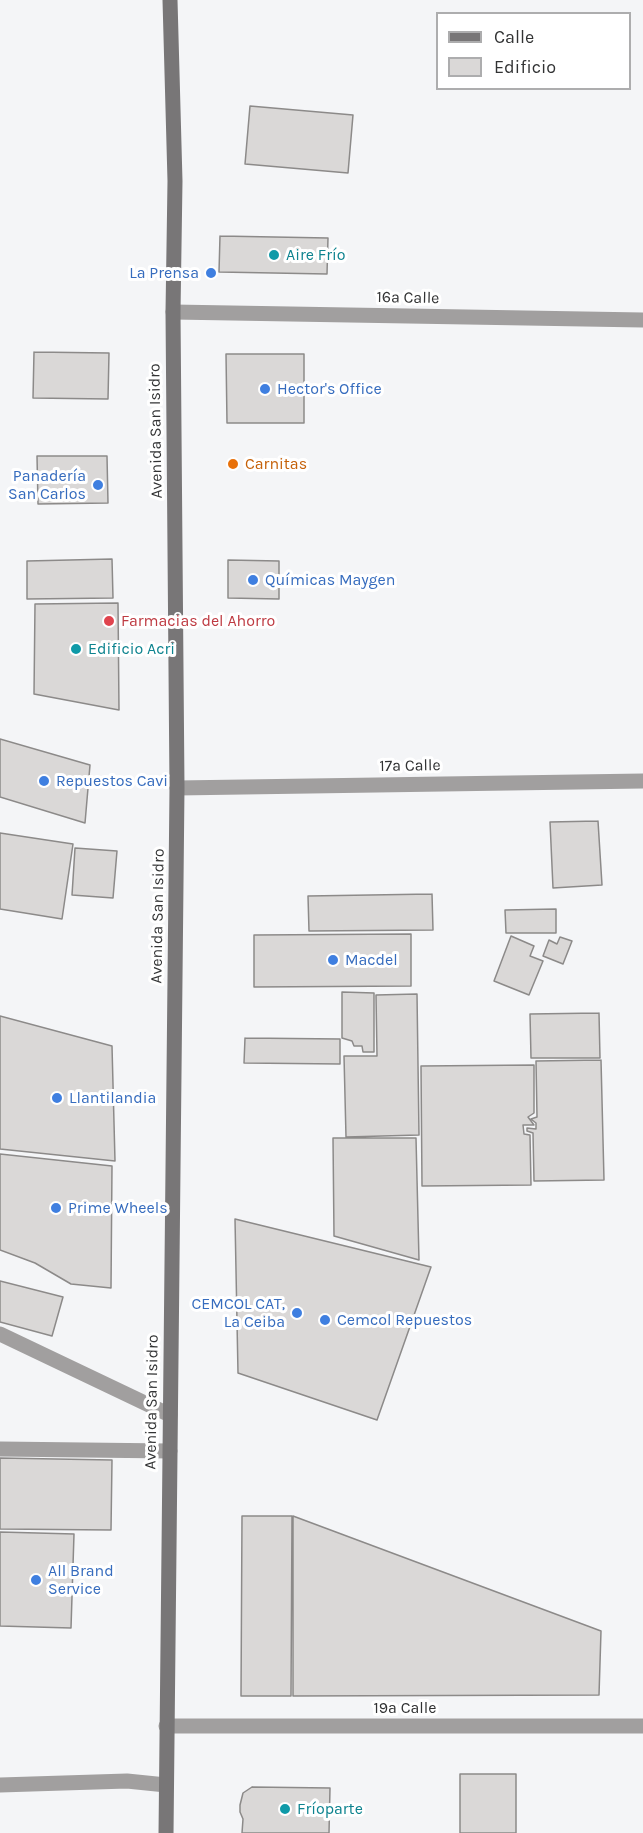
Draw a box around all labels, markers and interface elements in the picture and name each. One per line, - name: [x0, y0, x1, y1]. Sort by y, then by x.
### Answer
- legend: [436, 12, 631, 90]
- text: Calle: [494, 26, 534, 48]
- text: Edificio: [494, 56, 556, 78]
- place label: Aire Frío: [286, 245, 345, 265]
- marker: Aire Frío: [267, 248, 281, 262]
- place label: La Prensa: [129, 263, 199, 283]
- marker: La Prensa: [204, 266, 218, 280]
- street label: 16a Calle: [376, 288, 440, 308]
- street label: Avenida San Isidro: [145, 363, 167, 499]
- place label: Hector's Office: [277, 379, 382, 399]
- marker: Hector's Office: [258, 382, 272, 396]
- place label: Carnitas: [245, 454, 307, 474]
- marker: Carnitas: [226, 457, 240, 471]
- place label: Panadería San Carlos: [8, 466, 86, 504]
- marker: Panadería San Carlos: [91, 478, 105, 492]
- place label: Químicas Maygen: [265, 570, 395, 590]
- marker: Químicas Maygen: [246, 573, 260, 587]
- place label: Farmacias del Ahorro: [121, 611, 275, 631]
- marker: Farmacias del Ahorro: [102, 614, 116, 628]
- place label: Edificio Acri: [88, 639, 175, 659]
- marker: Edificio Acri: [69, 642, 83, 656]
- street label: 17a Calle: [379, 756, 441, 776]
- place label: Repuestos Cavi: [56, 771, 168, 791]
- marker: Repuestos Cavi: [37, 774, 51, 788]
- street label: Avenida San Isidro: [147, 848, 169, 984]
- place label: Macdel: [345, 950, 398, 970]
- marker: Macdel: [326, 953, 340, 967]
- place label: Llantilandia: [69, 1088, 156, 1108]
- marker: Llantilandia: [50, 1091, 64, 1105]
- place label: Prime Wheels: [68, 1198, 168, 1218]
- marker: Prime Wheels: [49, 1201, 63, 1215]
- place label: CEMCOL CAT, La Ceiba: [192, 1294, 285, 1332]
- marker: CEMCOL CAT, La Ceiba: [290, 1306, 304, 1320]
- place label: Cemcol Repuestos: [337, 1310, 472, 1330]
- marker: Cemcol Repuestos: [318, 1313, 332, 1327]
- street label: Avenida San Isidro: [141, 1334, 163, 1470]
- place label: All Brand Service: [48, 1561, 114, 1599]
- marker: All Brand Service: [29, 1573, 43, 1587]
- street label: 19a Calle: [374, 1698, 436, 1718]
- place label: Fríoparte: [297, 1799, 363, 1819]
- marker: Fríoparte: [278, 1802, 292, 1816]

